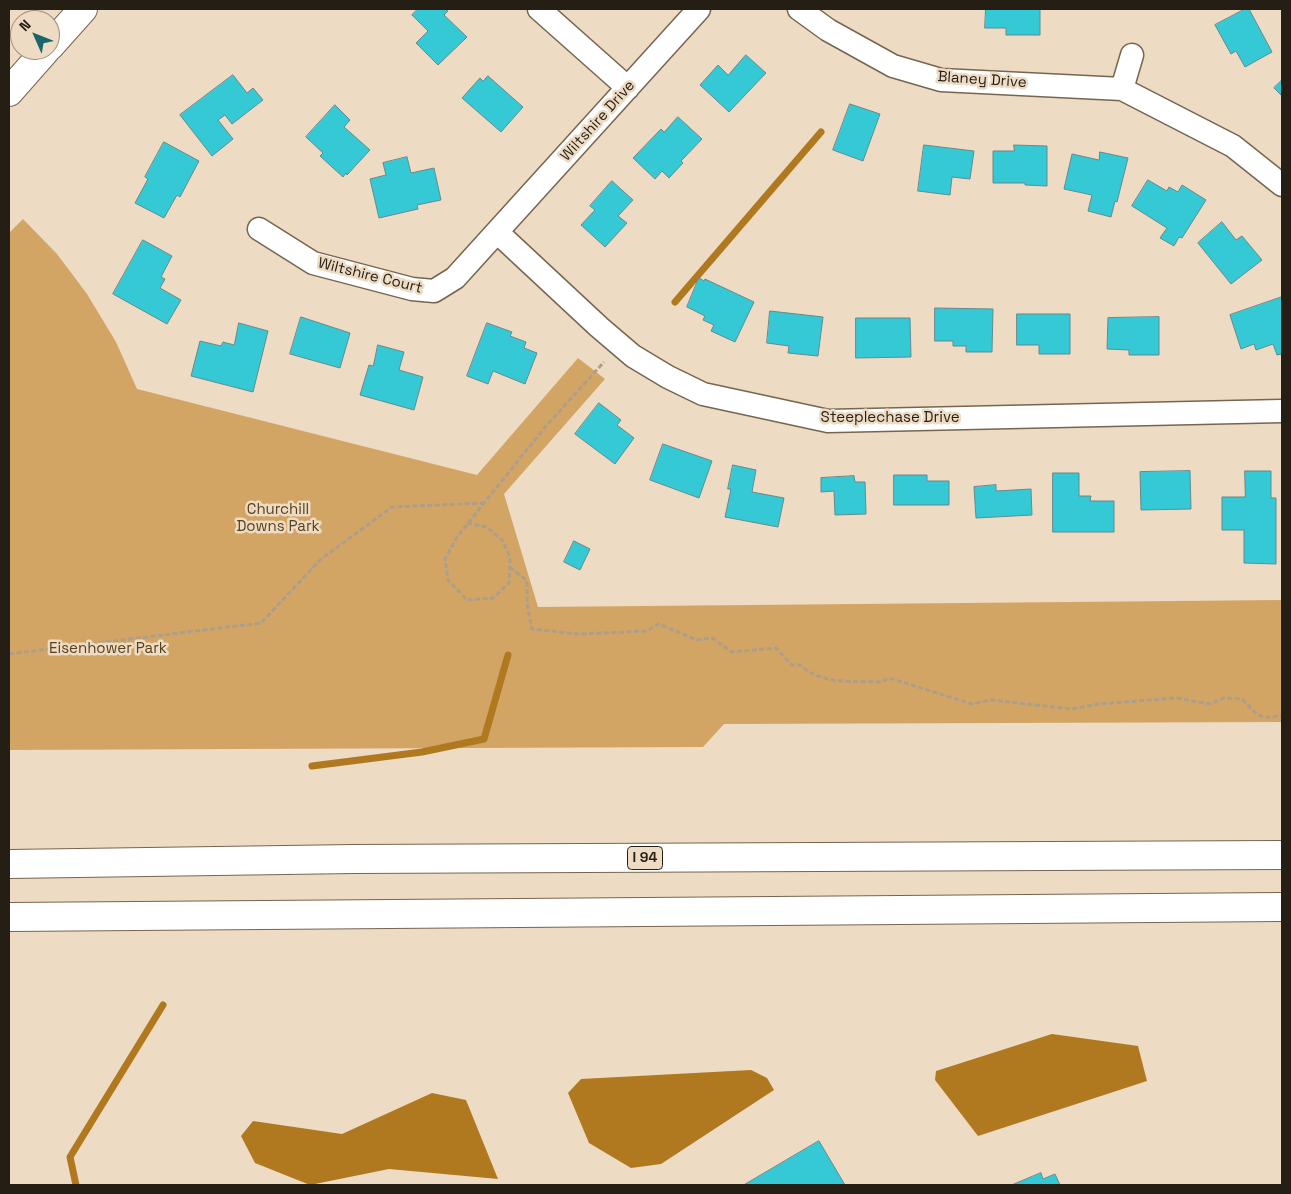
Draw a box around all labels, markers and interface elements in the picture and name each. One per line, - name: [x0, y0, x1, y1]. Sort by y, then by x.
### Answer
- north arrow: [10, 10, 60, 60]
- text: N: [15, 16, 35, 35]
- street label: Blaney Drive: [937, 68, 1027, 92]
- street label: Wiltshire Drive: [557, 77, 639, 165]
- street label: Wiltshire Court: [316, 254, 424, 298]
- street label: Steeplechase Drive: [820, 409, 960, 427]
- park label: Churchill Downs Park: [236, 501, 320, 536]
- park label: Eisenhower Park: [49, 640, 167, 658]
- road number: I 94: [628, 846, 662, 870]

